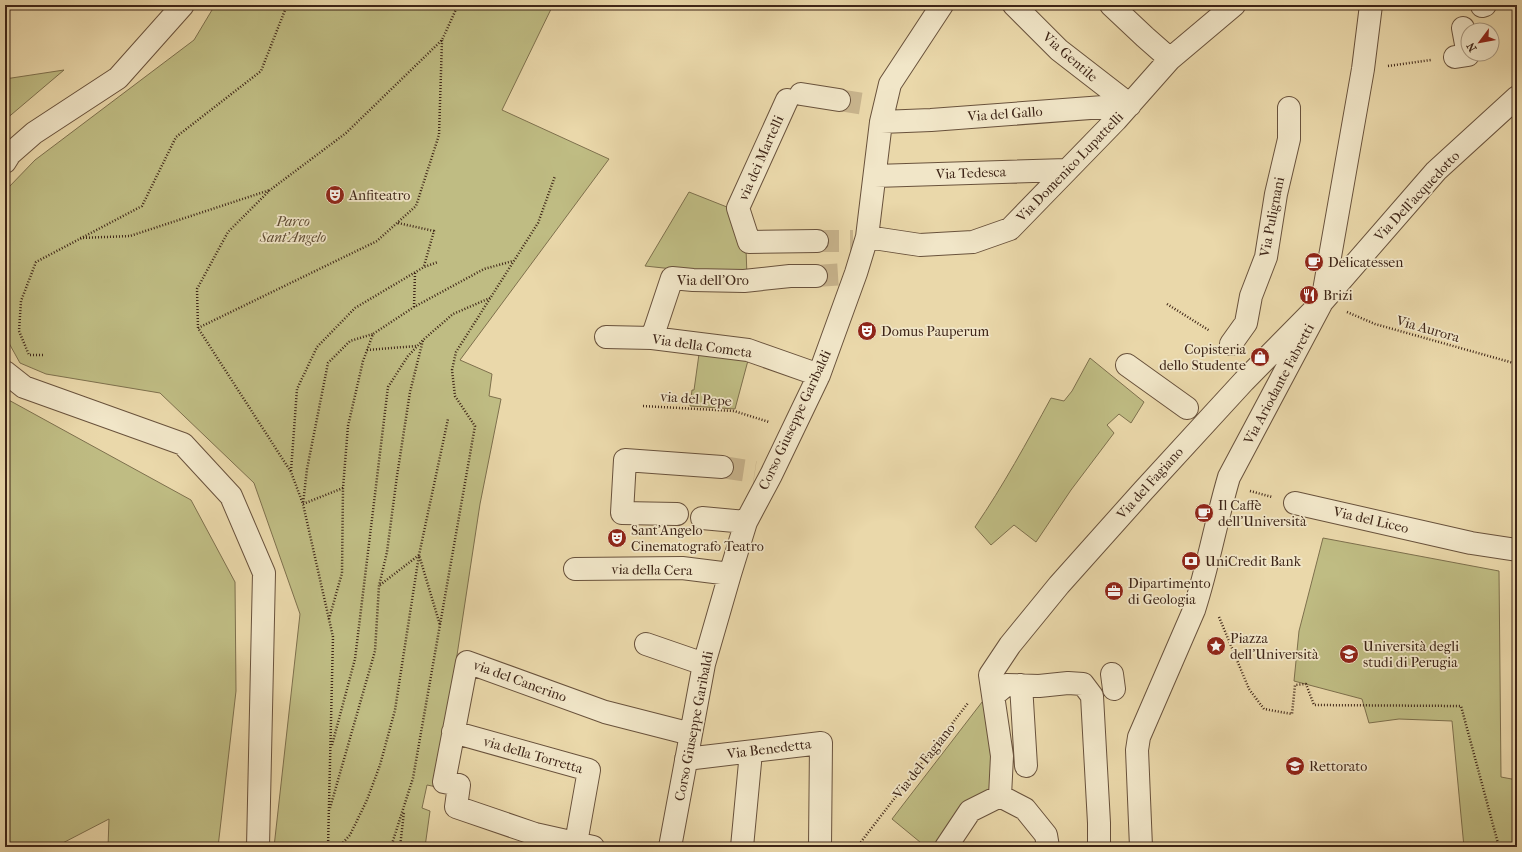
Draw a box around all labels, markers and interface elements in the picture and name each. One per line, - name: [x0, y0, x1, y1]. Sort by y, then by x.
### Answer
- north arrow: [1460, 22, 1500, 62]
- street label: Via Gentile: [1038, 28, 1101, 86]
- text: N: [1464, 40, 1480, 54]
- street label: Via del Gallo: [966, 103, 1043, 125]
- street label: Via Domenico Lupattelli: [1012, 108, 1127, 226]
- street label: via dei Martelli: [735, 113, 787, 203]
- street label: Via Dell'acquedotto: [1370, 147, 1463, 245]
- street label: Via Tedesca: [935, 163, 1007, 183]
- street label: Via Pulignani: [1256, 175, 1288, 260]
- theatre icon: Anfiteatro: [324, 184, 346, 206]
- place label: Anfiteatro: [348, 187, 410, 204]
- park label: Parco Sant'Angelo: [259, 213, 326, 246]
- cafe icon: Delicatessen: [1303, 251, 1325, 273]
- place label: Delicatessen: [1328, 254, 1403, 271]
- street label: Via dell'Oro: [676, 272, 749, 289]
- restaurant icon: Brizi: [1298, 284, 1320, 306]
- place label: Brizi: [1323, 287, 1353, 304]
- street label: Via Aurora: [1394, 312, 1462, 346]
- theatre icon: Domus Pauperum: [856, 320, 878, 342]
- street label: Via Ariodante Fabretti: [1240, 321, 1318, 448]
- place label: Domus Pauperum: [881, 323, 989, 340]
- street label: Via della Cometa: [650, 330, 754, 362]
- place label: Copisteria dello Studente: [1159, 341, 1247, 374]
- shop icon: Copisteria dello Studente: [1249, 346, 1271, 368]
- street label: Corso Giuseppe Garibaldi: [755, 347, 835, 493]
- street label: via del Pepe: [660, 388, 732, 410]
- street label: Via del Fagiano: [1112, 443, 1187, 523]
- place label: Il Caffè dell'Università: [1218, 497, 1307, 530]
- cafe icon: Il Caffè dell'Università: [1193, 502, 1215, 524]
- street label: Via del Liceo: [1331, 503, 1410, 537]
- place label: Sant'Angelo Cinematografo Teatro: [631, 522, 764, 555]
- theatre icon: Sant'Angelo Cinematografo Teatro: [606, 527, 628, 549]
- bank icon: UniCredit Bank: [1180, 550, 1202, 572]
- place label: UniCredit Bank: [1205, 553, 1302, 570]
- street label: via della Cera: [611, 561, 693, 579]
- place label: Dipartimento di Geologia: [1128, 575, 1211, 608]
- office icon: Dipartimento di Geologia: [1103, 580, 1125, 602]
- place label: Piazza dell'Università: [1230, 630, 1319, 663]
- place icon: Piazza dell'Università: [1205, 635, 1227, 657]
- place label: Università degli studi di Perugia: [1363, 638, 1459, 671]
- school or university icon: Università degli studi di Perugia: [1338, 643, 1360, 665]
- street label: Corso Giuseppe Garibaldi: [671, 650, 717, 802]
- street label: via del Canerino: [471, 656, 569, 706]
- street label: Via del Fagiano: [889, 720, 959, 803]
- street label: via della Torretta: [481, 733, 585, 777]
- street label: Via Benedetta: [725, 735, 813, 763]
- school or university icon: Rettorato: [1284, 755, 1306, 777]
- place label: Rettorato: [1309, 758, 1367, 775]

